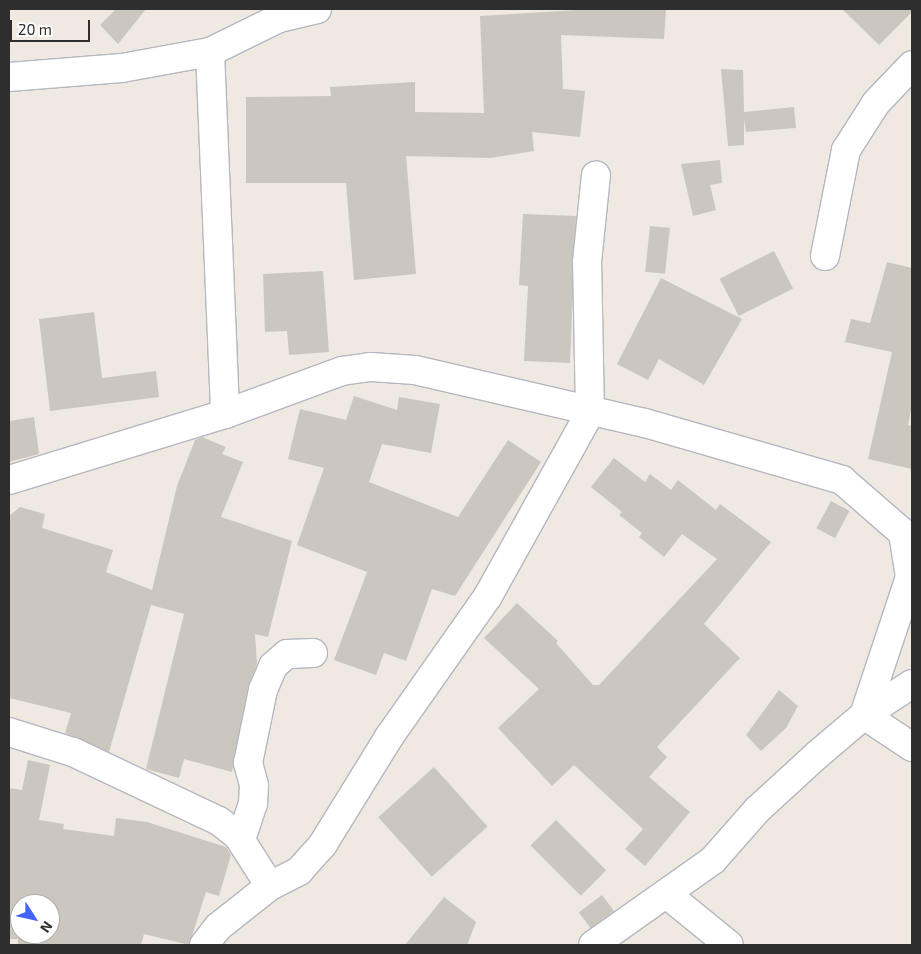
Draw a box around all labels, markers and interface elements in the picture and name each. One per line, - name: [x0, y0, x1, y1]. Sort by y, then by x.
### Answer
- scale bar: [12, 10, 92, 42]
- text: 20 m: [18, 20, 52, 38]
- north arrow: [10, 894, 60, 944]
- text: N: [37, 918, 57, 936]

